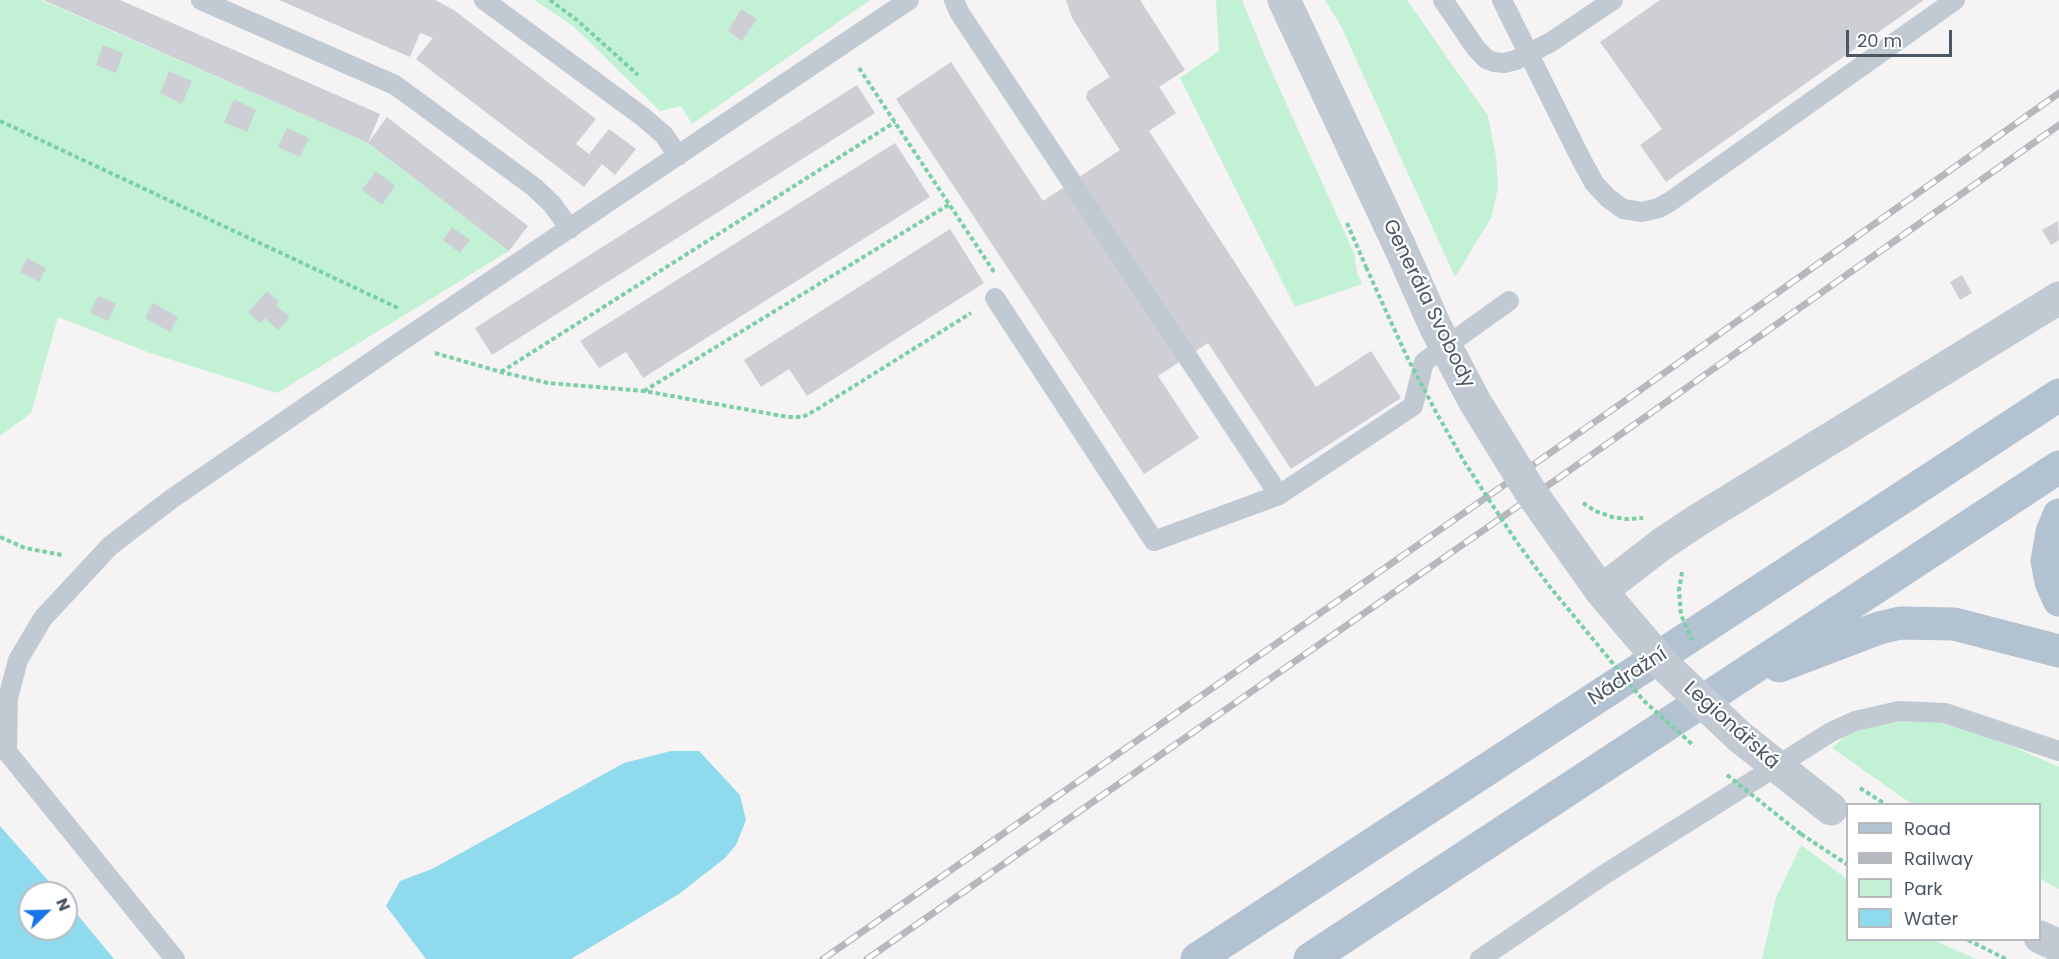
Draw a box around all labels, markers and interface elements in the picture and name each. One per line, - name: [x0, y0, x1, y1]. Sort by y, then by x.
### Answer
- scale bar: [1849, 18, 1956, 56]
- text: 20 m: [1857, 28, 1902, 53]
- street label: Generála Svobody: [1377, 216, 1479, 392]
- street label: Nádražní: [1584, 643, 1672, 711]
- street label: Legionářská: [1678, 677, 1784, 775]
- legend: [1846, 803, 2041, 941]
- text: Road: [1904, 816, 1951, 841]
- text: Railway: [1904, 846, 1973, 871]
- text: Park: [1904, 876, 1943, 901]
- north arrow: [18, 881, 78, 941]
- text: N: [50, 895, 76, 915]
- text: Water: [1904, 906, 1958, 931]

